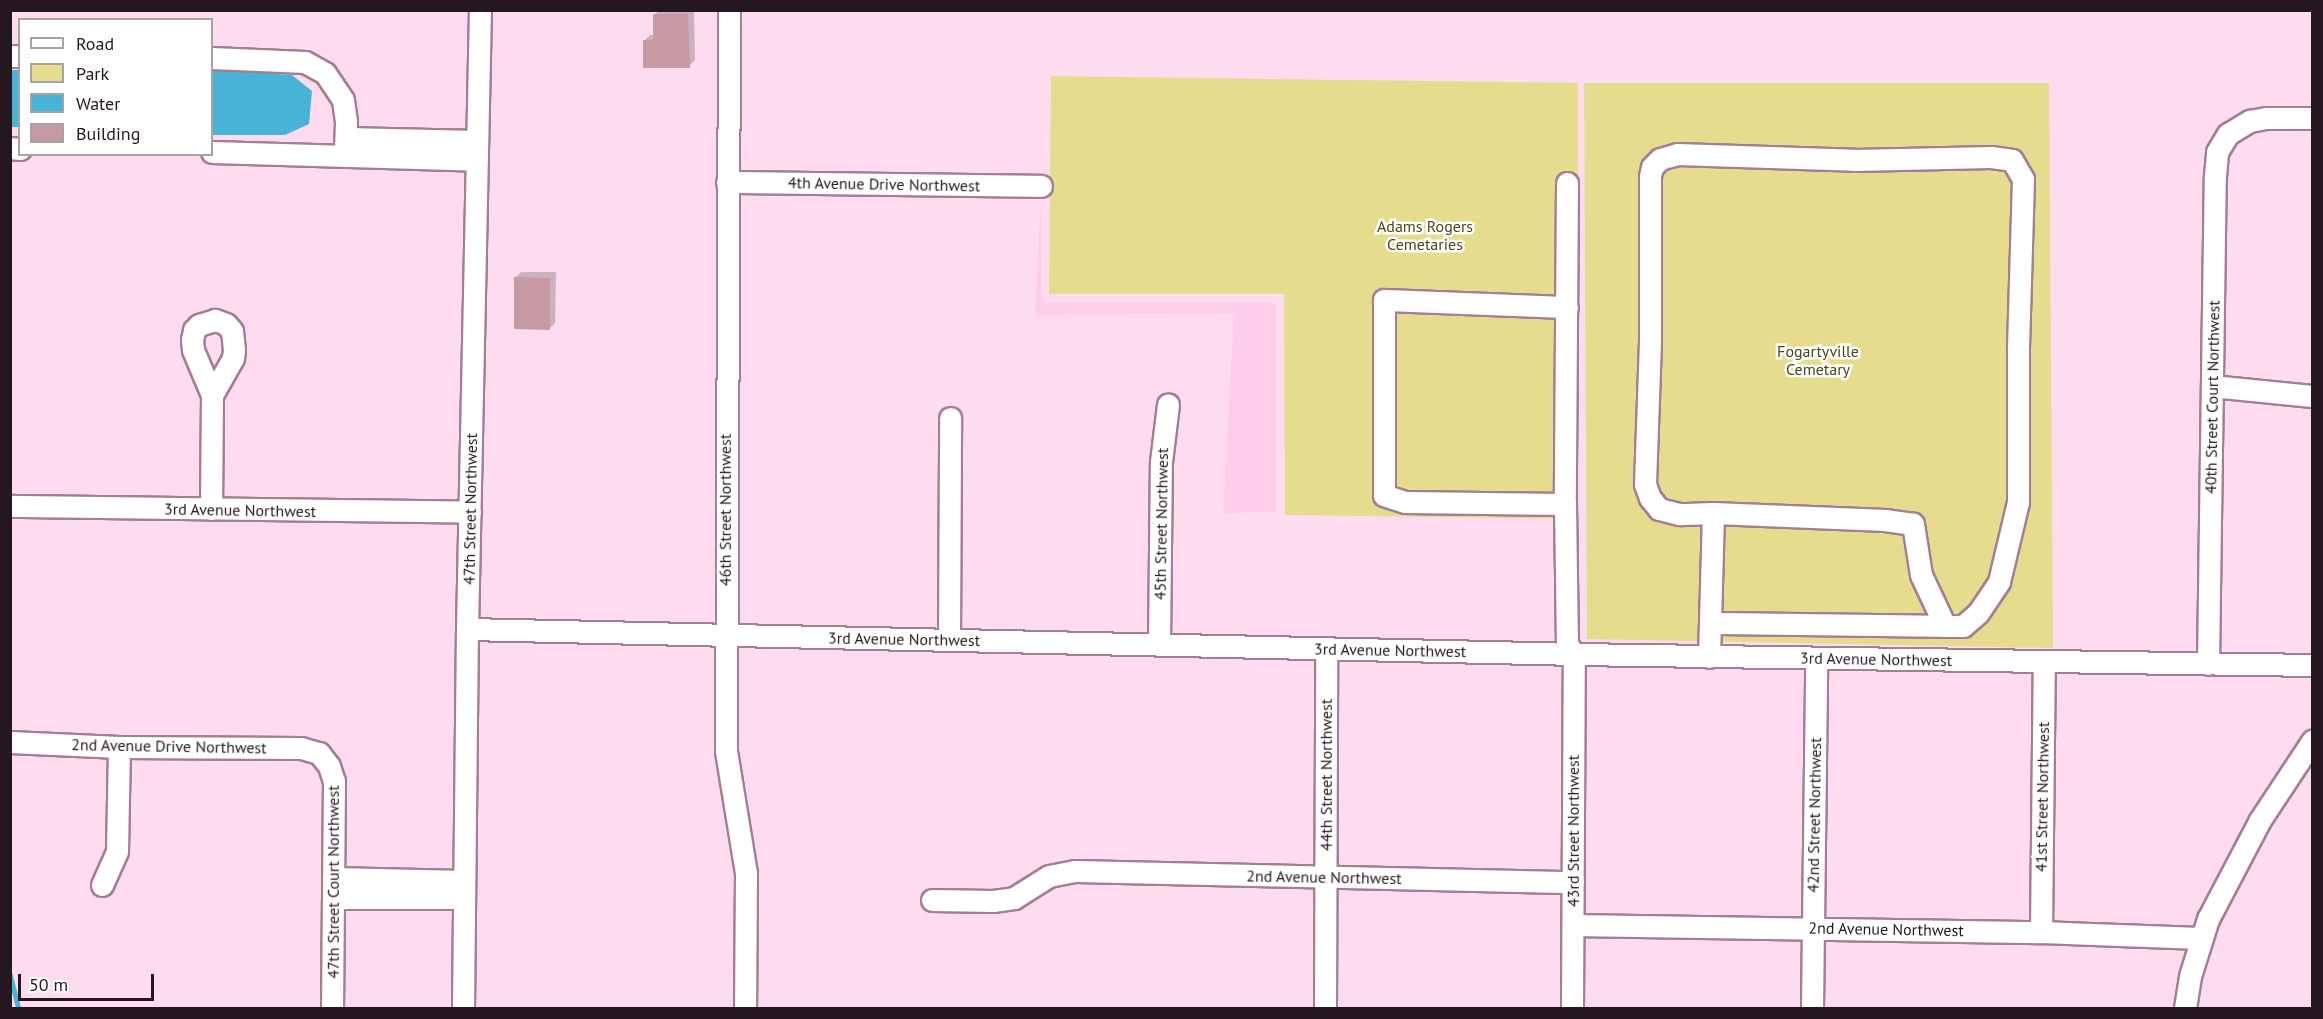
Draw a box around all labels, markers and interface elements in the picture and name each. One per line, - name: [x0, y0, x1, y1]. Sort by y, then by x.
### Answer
- legend: [18, 18, 213, 156]
- text: Road: [76, 32, 114, 55]
- text: Park: [76, 62, 109, 85]
- text: Water: [76, 92, 120, 115]
- text: Building: [76, 122, 140, 145]
- street label: 4th Avenue Drive Northwest: [787, 173, 981, 195]
- park label: Adams Rogers Cemetaries: [1377, 216, 1473, 254]
- street label: 40th Street Court Northwest: [2201, 300, 2223, 494]
- park label: Fogartyville Cemetary: [1777, 341, 1859, 379]
- street label: 47th Street Northwest: [459, 433, 481, 585]
- street label: 46th Street Northwest: [715, 434, 735, 586]
- street label: 45th Street Northwest: [1150, 448, 1172, 600]
- street label: 3rd Avenue Northwest: [164, 499, 316, 521]
- street label: 3rd Avenue Northwest: [828, 628, 980, 650]
- street label: 3rd Avenue Northwest: [1314, 639, 1466, 661]
- street label: 3rd Avenue Northwest: [1800, 648, 1952, 670]
- street label: 44th Street Northwest: [1316, 699, 1336, 851]
- street label: 41st Street Northwest: [2031, 722, 2053, 872]
- street label: 2nd Avenue Drive Northwest: [71, 735, 267, 757]
- street label: 42nd Street Northwest: [1803, 737, 1825, 893]
- street label: 43rd Street Northwest: [1563, 755, 1583, 907]
- street label: 47th Street Court Northwest: [323, 785, 343, 979]
- street label: 2nd Avenue Northwest: [1246, 866, 1402, 888]
- street label: 2nd Avenue Northwest: [1808, 918, 1964, 940]
- scale bar: [21, 962, 158, 1000]
- text: 50 m: [29, 973, 68, 996]

